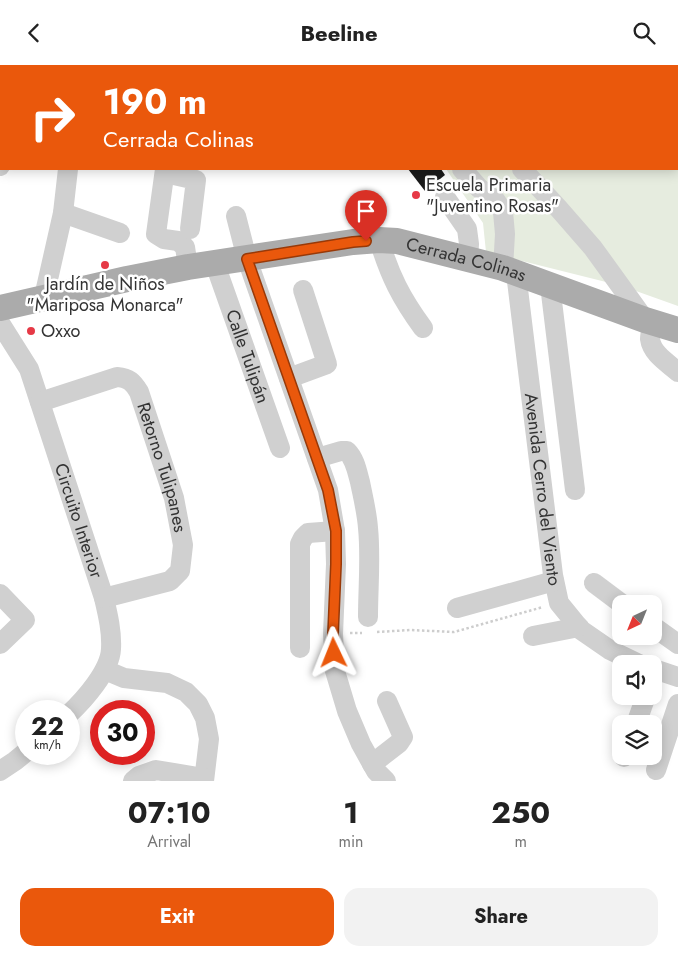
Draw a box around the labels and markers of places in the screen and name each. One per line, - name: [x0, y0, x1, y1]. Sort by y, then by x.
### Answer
- place label: Escuela Primaria "Juventino Rosas": [426, 172, 559, 219]
- marker: Escuela Primaria "Juventino Rosas": [410, 189, 422, 201]
- pin: [345, 190, 387, 241]
- marker: Jardín de Niños "Mariposa Monarca": [99, 259, 111, 271]
- place label: Jardín de Niños "Mariposa Monarca": [26, 271, 184, 318]
- place label: Oxxo: [41, 318, 81, 344]
- marker: Oxxo: [25, 325, 37, 337]

